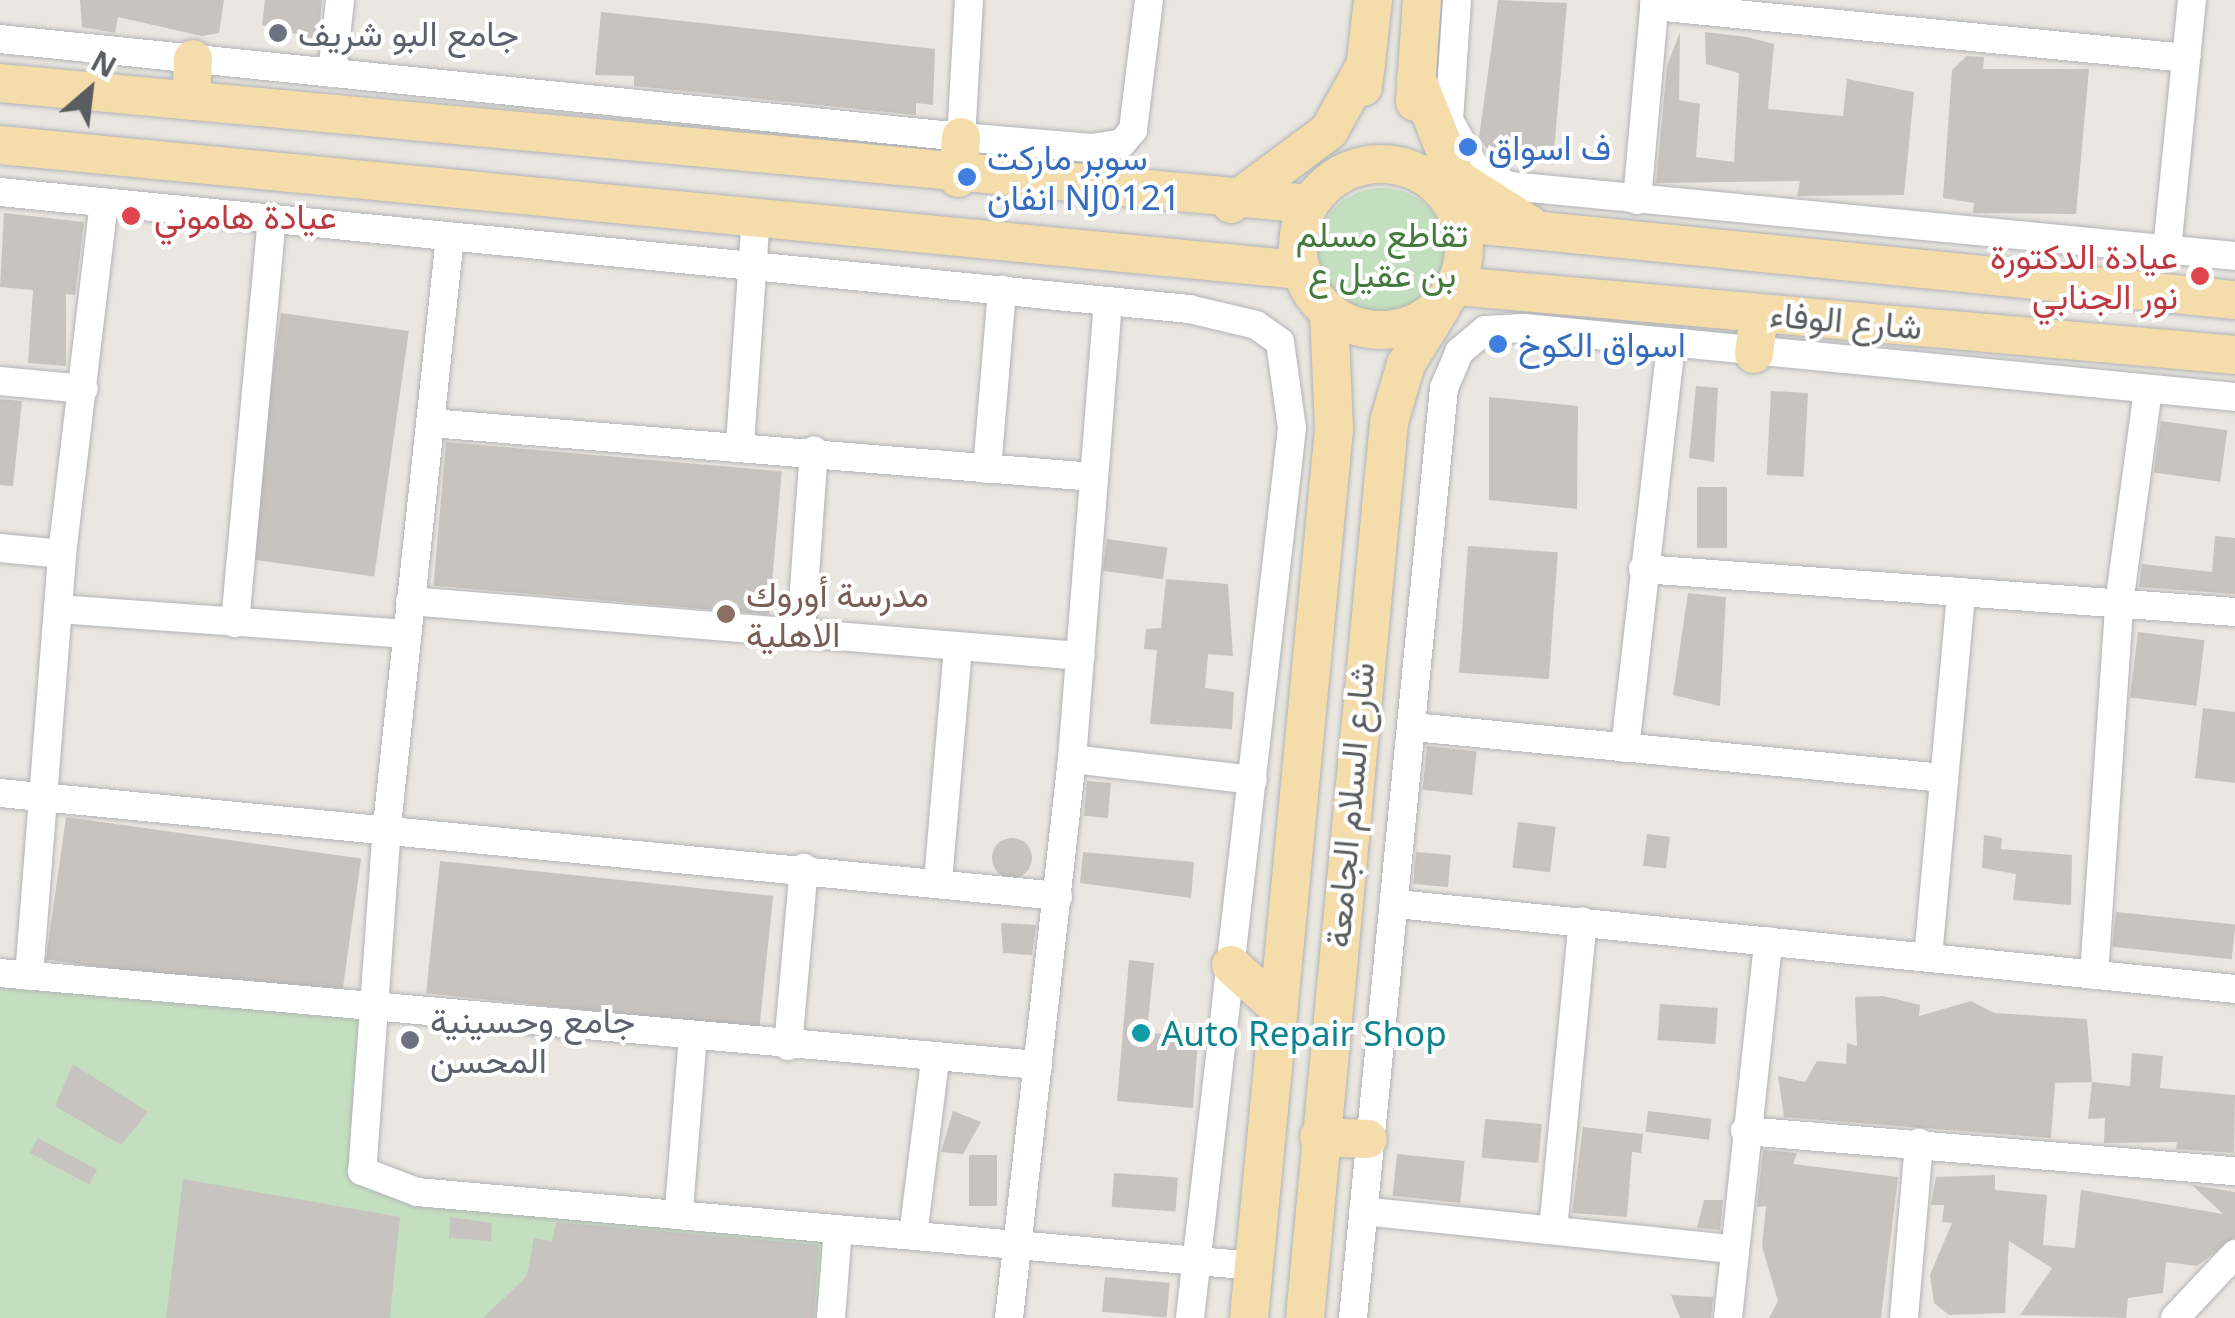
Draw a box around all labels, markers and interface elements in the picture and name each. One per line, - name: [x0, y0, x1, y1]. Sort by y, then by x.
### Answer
- place label: جامع البو شريف: [298, 12, 519, 54]
- marker: جامع البو شريف: [267, 22, 289, 44]
- north arrow: [40, 40, 140, 140]
- text: N: [85, 41, 123, 86]
- place label: ف اسواق: [1488, 126, 1611, 168]
- place label: سوبر ماركت انفان NJ0121: [987, 136, 1181, 218]
- marker: ف اسواق: [1457, 136, 1479, 158]
- marker: سوبر ماركت انفان NJ0121: [956, 166, 978, 188]
- place label: عيادة هاموني: [154, 195, 337, 237]
- marker: عيادة هاموني: [118, 203, 144, 229]
- park label: تقاطع مسلم بن عقيل ع: [1296, 213, 1468, 295]
- place label: عيادة الدكتورة نور الجنابي: [1990, 235, 2178, 317]
- marker: عيادة الدكتورة نور الجنابي: [2187, 263, 2213, 289]
- street label: شارع الوفاء: [1768, 292, 1924, 348]
- place label: اسواق الكوخ: [1518, 323, 1686, 365]
- marker: اسواق الكوخ: [1487, 333, 1509, 355]
- place label: مدرسة أوروك الاهلية: [746, 573, 929, 655]
- marker: مدرسة أوروك الاهلية: [715, 603, 737, 625]
- street label: شارع السلام الجامعة: [1316, 661, 1382, 949]
- place label: جامع وحسينية المحسن: [430, 999, 635, 1081]
- place label: Auto Repair Shop: [1161, 1012, 1447, 1054]
- marker: Auto Repair Shop: [1130, 1022, 1152, 1044]
- marker: جامع وحسينية المحسن: [399, 1029, 421, 1051]

